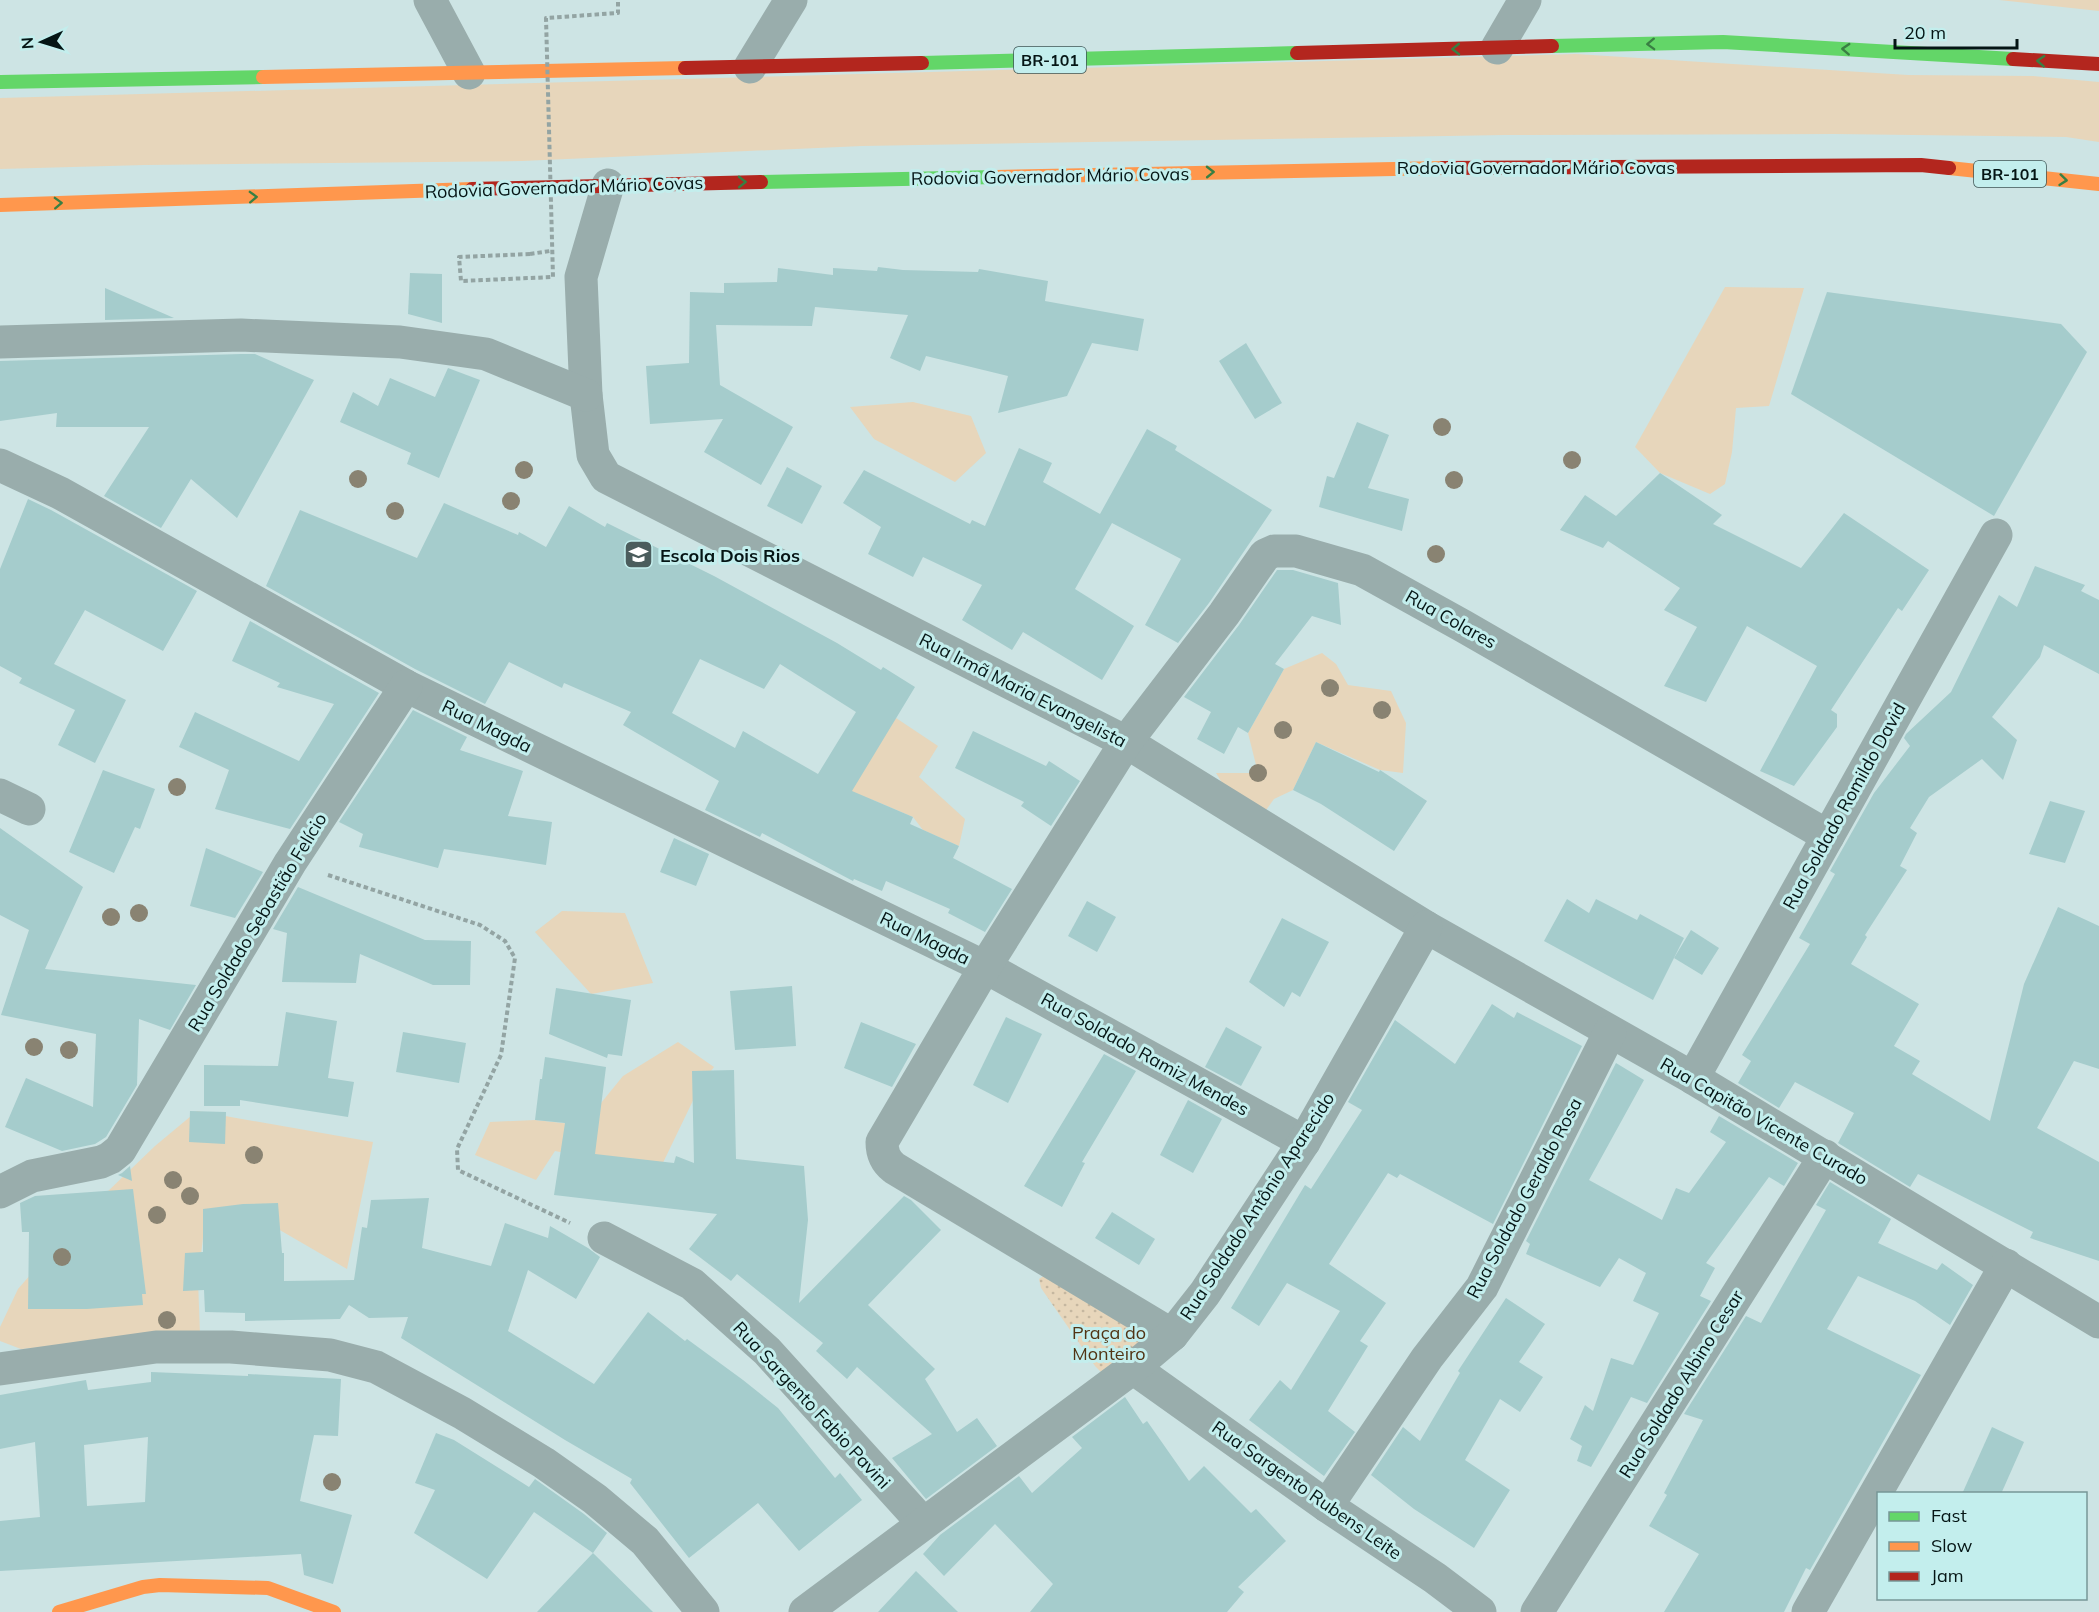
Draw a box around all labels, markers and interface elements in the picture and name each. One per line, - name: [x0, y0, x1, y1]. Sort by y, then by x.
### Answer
- north arrow: [12, 12, 72, 72]
- scale bar: [1895, 12, 2016, 50]
- text: 20 m: [1904, 21, 1946, 44]
- text: N: [17, 36, 37, 50]
- one-way arrow: [1647, 38, 1656, 50]
- one-way arrow: [1452, 43, 1461, 56]
- one-way arrow: [1841, 43, 1850, 56]
- road number: BR-101: [1014, 47, 1086, 73]
- one-way arrow: [2036, 54, 2045, 67]
- street label: Rodovia Governador Mário Covas: [1397, 156, 1675, 179]
- road number: BR-101: [1974, 161, 2046, 187]
- street label: Rodovia Governador Mário Covas: [911, 162, 1189, 190]
- one-way arrow: [1206, 166, 1215, 178]
- street label: Rodovia Governador Mário Covas: [424, 171, 704, 203]
- one-way arrow: [2058, 173, 2067, 186]
- one-way arrow: [738, 176, 747, 189]
- one-way arrow: [249, 190, 258, 203]
- one-way arrow: [54, 196, 63, 209]
- school or university icon: Escola Dois Rios: [623, 539, 655, 571]
- place label: Escola Dois Rios: [660, 544, 800, 567]
- street label: Rua Colares: [1401, 585, 1501, 653]
- street label: Rua Irmã Maria Evangelista: [915, 628, 1131, 752]
- street label: Rua Magda: [438, 694, 536, 758]
- street label: Rua Soldado Romildo David: [1777, 699, 1911, 913]
- street label: Rua Soldado Sebastião Felício: [183, 809, 331, 1035]
- street label: Rua Magda: [876, 906, 974, 970]
- street label: Rua Soldado Ramiz Mendes: [1037, 987, 1253, 1121]
- street label: Rua Capitão Vicente Curado: [1656, 1052, 1872, 1190]
- street label: Rua Soldado Antônio Aparecido: [1175, 1088, 1339, 1324]
- street label: Rua Soldado Geraldo Rosa: [1461, 1094, 1587, 1302]
- street label: Rua Soldado Albino Cesar: [1614, 1285, 1749, 1482]
- street label: Rua Sargento Fabio Pavini: [728, 1317, 896, 1493]
- park label: Praça do Monteiro: [1072, 1321, 1146, 1365]
- street label: Rua Sargento Rubens Leite: [1208, 1416, 1406, 1564]
- legend: [1877, 1492, 2087, 1600]
- text: Fast: [1931, 1504, 1967, 1527]
- text: Slow: [1931, 1534, 1973, 1557]
- text: Jam: [1931, 1564, 1964, 1587]

